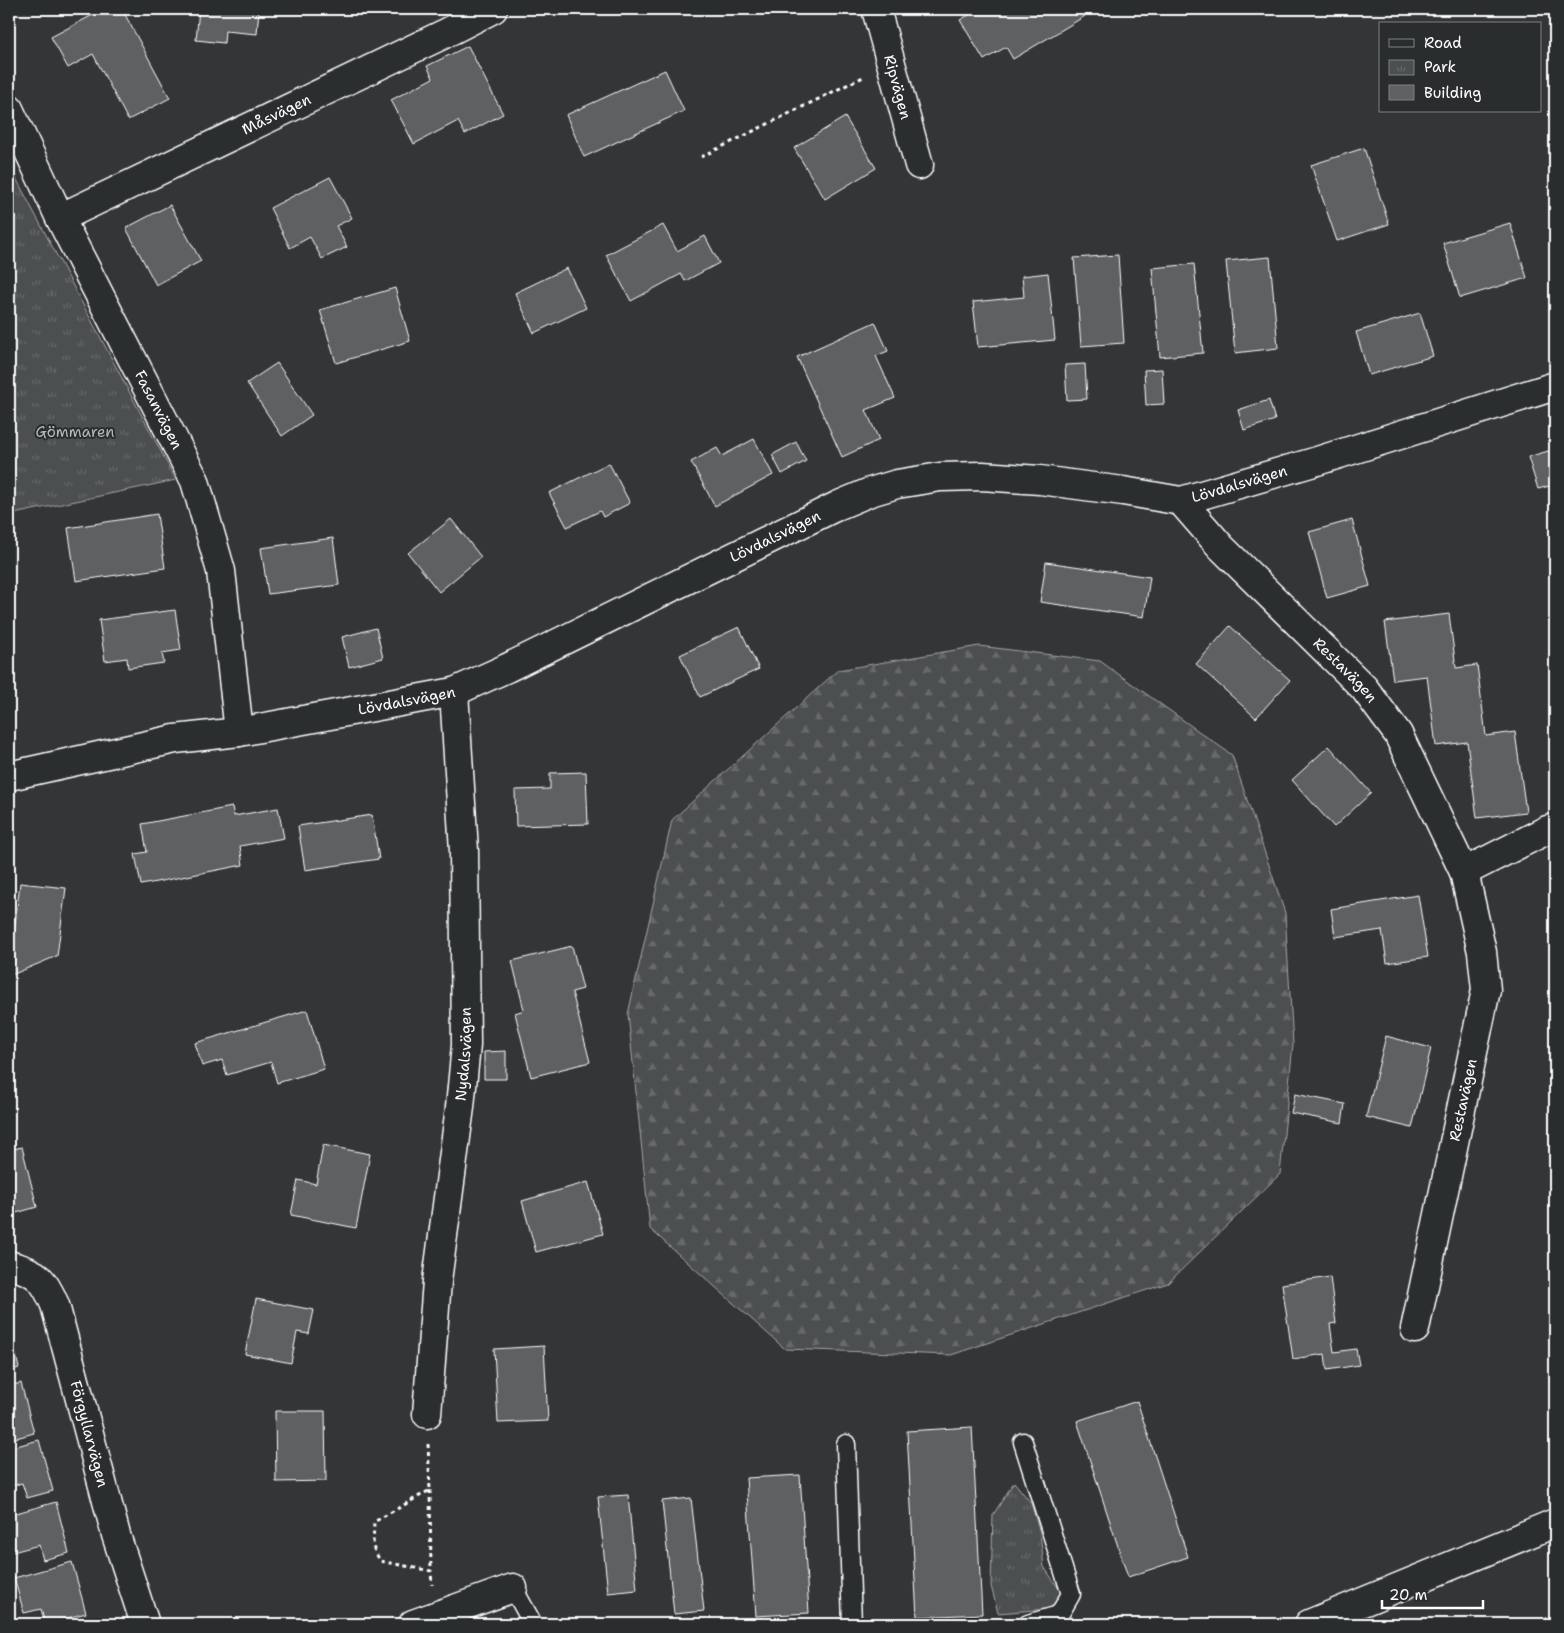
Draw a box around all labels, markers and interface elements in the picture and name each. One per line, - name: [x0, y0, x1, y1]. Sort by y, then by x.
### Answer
- legend: [1379, 22, 1542, 112]
- text: Road: [1424, 33, 1462, 53]
- street label: Ripvägen: [879, 53, 916, 122]
- text: Park: [1424, 57, 1456, 77]
- text: Building: [1424, 83, 1481, 103]
- street label: Måsvägen: [239, 89, 314, 139]
- street label: Fasanvägen: [130, 367, 187, 453]
- park label: Gömmaren: [35, 422, 115, 442]
- street label: Lövdalsvägen: [1189, 460, 1290, 507]
- street label: Lövdalsvägen: [726, 506, 824, 567]
- street label: Restavägen: [1309, 633, 1382, 707]
- street label: Lövdalsvägen: [356, 682, 457, 720]
- street label: Nydalsvägen: [451, 1007, 476, 1102]
- street label: Restavägen: [1445, 1057, 1481, 1143]
- street label: Förgyllarvägen: [65, 1378, 113, 1489]
- scale bar: [1382, 1578, 1483, 1610]
- text: 20 m: [1389, 1585, 1428, 1605]

